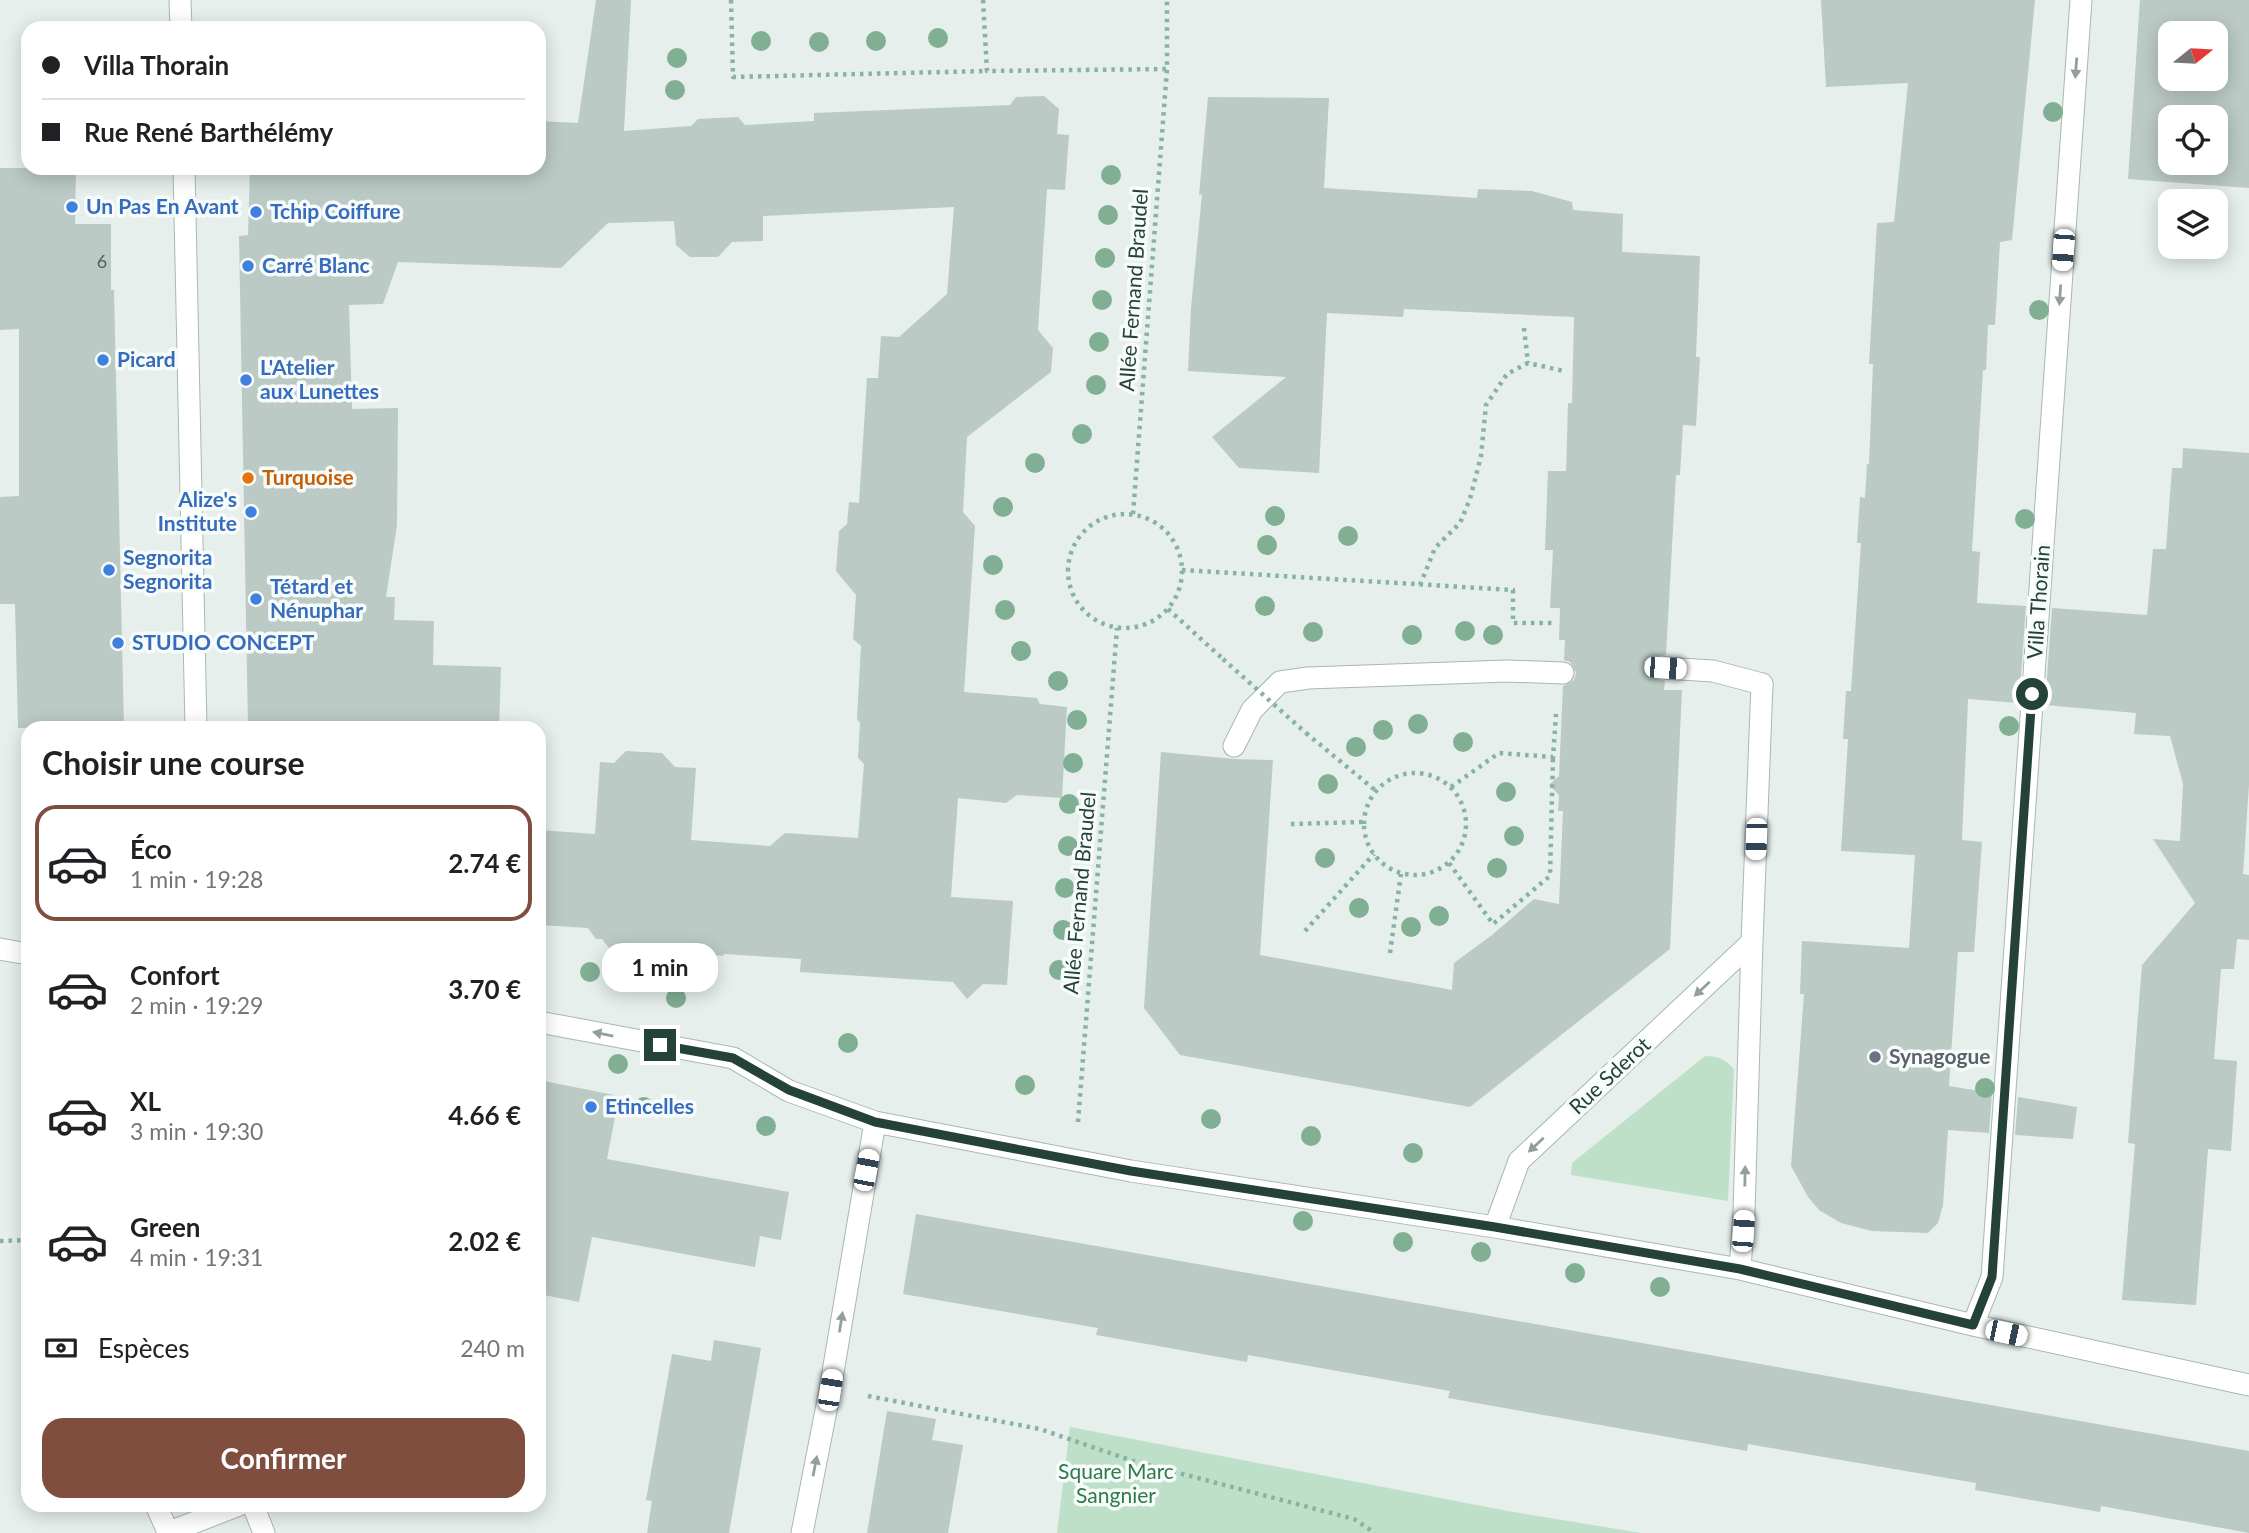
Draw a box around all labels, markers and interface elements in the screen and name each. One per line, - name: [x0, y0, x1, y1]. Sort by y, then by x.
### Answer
- north arrow: [2158, 21, 2228, 91]
- map controls: [2158, 21, 2228, 259]
- text: Villa Thorain: [84, 49, 229, 81]
- one-way arrow: [2070, 57, 2081, 79]
- button: locate: [2158, 105, 2228, 175]
- text: Rue René Barthélémy: [84, 116, 333, 148]
- street label: Allée Fernand Braudel: [1113, 188, 1152, 392]
- button: layers: [2158, 189, 2228, 259]
- place label: Un Pas En Avant: [86, 193, 239, 218]
- place label: Tchip Coiffure: [270, 198, 400, 223]
- marker: Un Pas En Avant: [64, 199, 80, 215]
- marker: Tchip Coiffure: [248, 204, 264, 220]
- car: [2052, 228, 2075, 272]
- house number: 6: [97, 250, 107, 272]
- place label: Carré Blanc: [262, 252, 370, 277]
- marker: Carré Blanc: [240, 258, 256, 274]
- one-way arrow: [2054, 284, 2065, 306]
- place label: Picard: [117, 346, 176, 371]
- marker: Picard: [95, 352, 111, 368]
- place label: L'Atelier aux Lunettes: [260, 354, 379, 403]
- marker: L'Atelier aux Lunettes: [238, 372, 254, 388]
- place label: Turquoise: [262, 464, 354, 489]
- marker: Turquoise: [240, 470, 256, 486]
- place label: Alize's Institute: [158, 486, 237, 535]
- marker: Alize's Institute: [243, 504, 259, 520]
- place label: Segnorita Segnorita: [123, 544, 212, 593]
- street label: Villa Thorain: [2021, 544, 2054, 660]
- marker: Segnorita Segnorita: [101, 562, 117, 578]
- place label: Tétard et Nénuphar: [270, 573, 363, 622]
- marker: Tétard et Nénuphar: [248, 591, 264, 607]
- place label: STUDIO CONCEPT: [132, 629, 315, 654]
- marker: STUDIO CONCEPT: [110, 635, 126, 651]
- car: [1644, 656, 1687, 680]
- route start: [2016, 678, 2048, 710]
- text: Choisir une course: [42, 743, 305, 782]
- street label: Allée Fernand Braudel: [1057, 791, 1100, 995]
- car: [1745, 818, 1768, 860]
- icon: car: [46, 832, 109, 895]
- text: Éco: [130, 833, 172, 865]
- text: 2.74 €: [448, 847, 521, 879]
- text: 1 min · 19:28: [130, 865, 263, 893]
- callout: 1 min: [602, 944, 718, 992]
- text: 1 min: [631, 953, 689, 981]
- icon: car: [46, 958, 109, 1021]
- text: Confort: [130, 959, 220, 991]
- text: 3.70 €: [448, 973, 521, 1005]
- one-way arrow: [1693, 981, 1711, 997]
- text: 2 min · 19:29: [130, 991, 263, 1019]
- one-way arrow: [592, 1028, 614, 1039]
- route end: [644, 1029, 676, 1061]
- street label: Rue Sderot: [1563, 1031, 1655, 1119]
- place label: Synagogue: [1889, 1043, 1991, 1068]
- marker: Synagogue: [1867, 1049, 1883, 1065]
- icon: car: [46, 1084, 109, 1147]
- text: XL: [130, 1085, 161, 1117]
- place label: Etincelles: [605, 1093, 694, 1118]
- text: 4.66 €: [448, 1099, 521, 1131]
- marker: Etincelles: [583, 1099, 599, 1115]
- text: 3 min · 19:30: [130, 1117, 263, 1145]
- one-way arrow: [1527, 1137, 1545, 1153]
- car: [852, 1147, 881, 1193]
- one-way arrow: [1740, 1165, 1751, 1187]
- car: [1732, 1209, 1755, 1253]
- icon: car: [46, 1210, 109, 1273]
- text: Green: [130, 1211, 200, 1243]
- text: 2.02 €: [448, 1225, 521, 1257]
- text: 4 min · 19:31: [130, 1243, 263, 1271]
- one-way arrow: [836, 1311, 847, 1333]
- car: [1984, 1318, 2029, 1348]
- icon: cash: [42, 1329, 80, 1367]
- text: Espèces: [98, 1332, 190, 1364]
- text: 240 m: [460, 1334, 525, 1362]
- car: [817, 1368, 844, 1412]
- button: Confirmer: [42, 1418, 525, 1498]
- one-way arrow: [810, 1455, 821, 1477]
- park label: Square Marc Sangnier: [1058, 1458, 1174, 1507]

